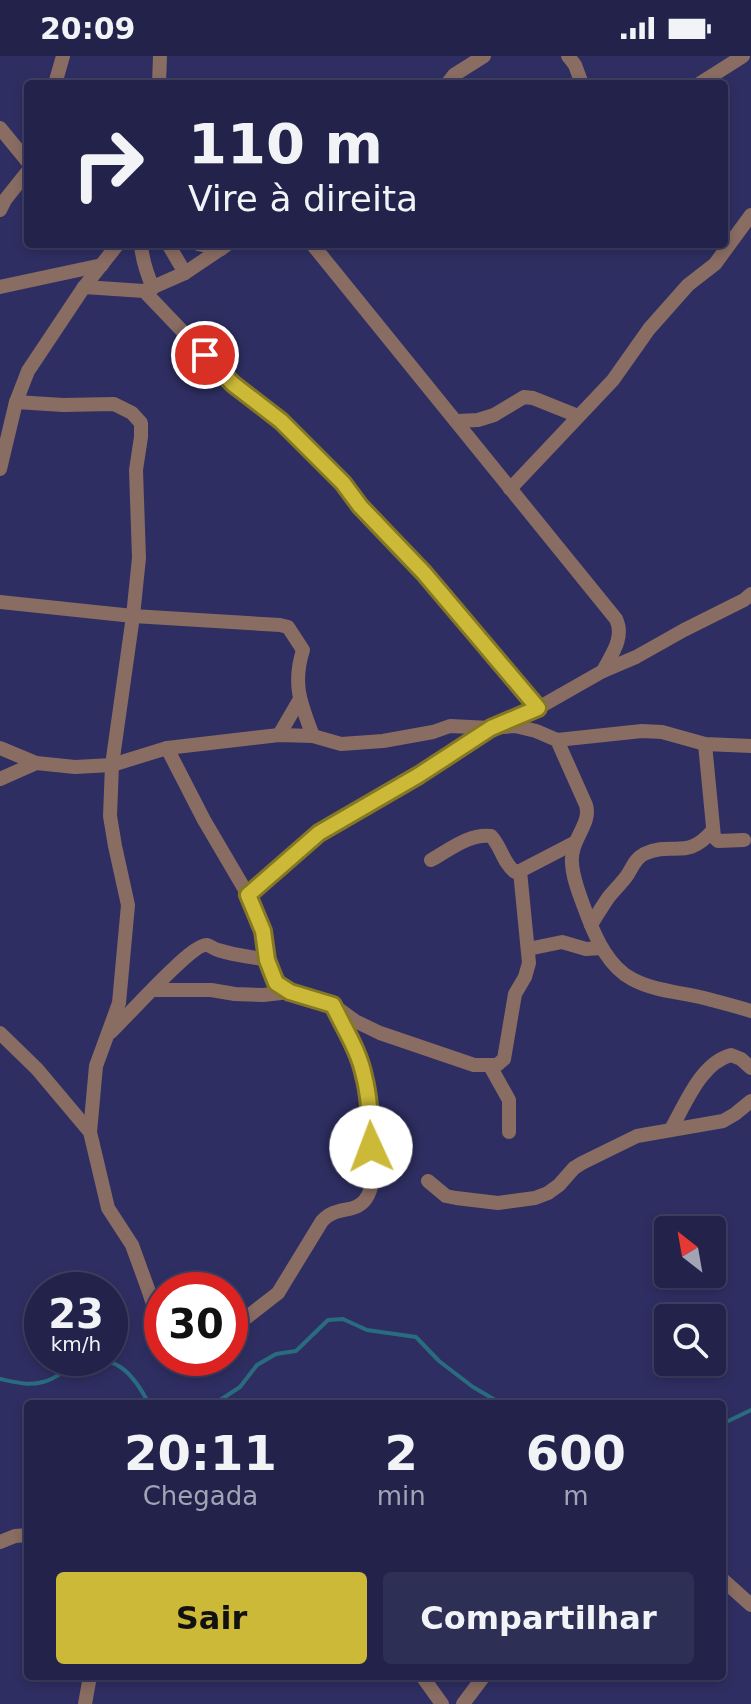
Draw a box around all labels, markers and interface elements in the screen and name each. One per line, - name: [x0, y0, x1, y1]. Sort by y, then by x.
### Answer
- text: 20:09: [40, 11, 136, 46]
- text: 110 m: [188, 111, 383, 176]
- icon: right: [56, 112, 160, 216]
- text: Vire à direita: [188, 178, 418, 219]
- pin: [171, 321, 239, 389]
- icon: arrive: [183, 333, 227, 377]
- position arrow: [329, 1105, 413, 1189]
- north arrow: [654, 1216, 726, 1288]
- map controls: [654, 1216, 726, 1376]
- speed limit sign: 30: [144, 1272, 248, 1376]
- text: 23: [48, 1291, 104, 1337]
- button: search: [654, 1304, 726, 1376]
- text: km/h: [51, 1332, 101, 1356]
- text: 20:11: [124, 1425, 277, 1481]
- text: 2: [385, 1425, 418, 1481]
- text: 600: [526, 1425, 626, 1481]
- text: Chegada: [143, 1481, 258, 1511]
- text: min: [377, 1481, 426, 1511]
- text: m: [563, 1481, 589, 1511]
- button: Sair: [56, 1572, 367, 1664]
- button: Compartilhar: [383, 1572, 694, 1664]

